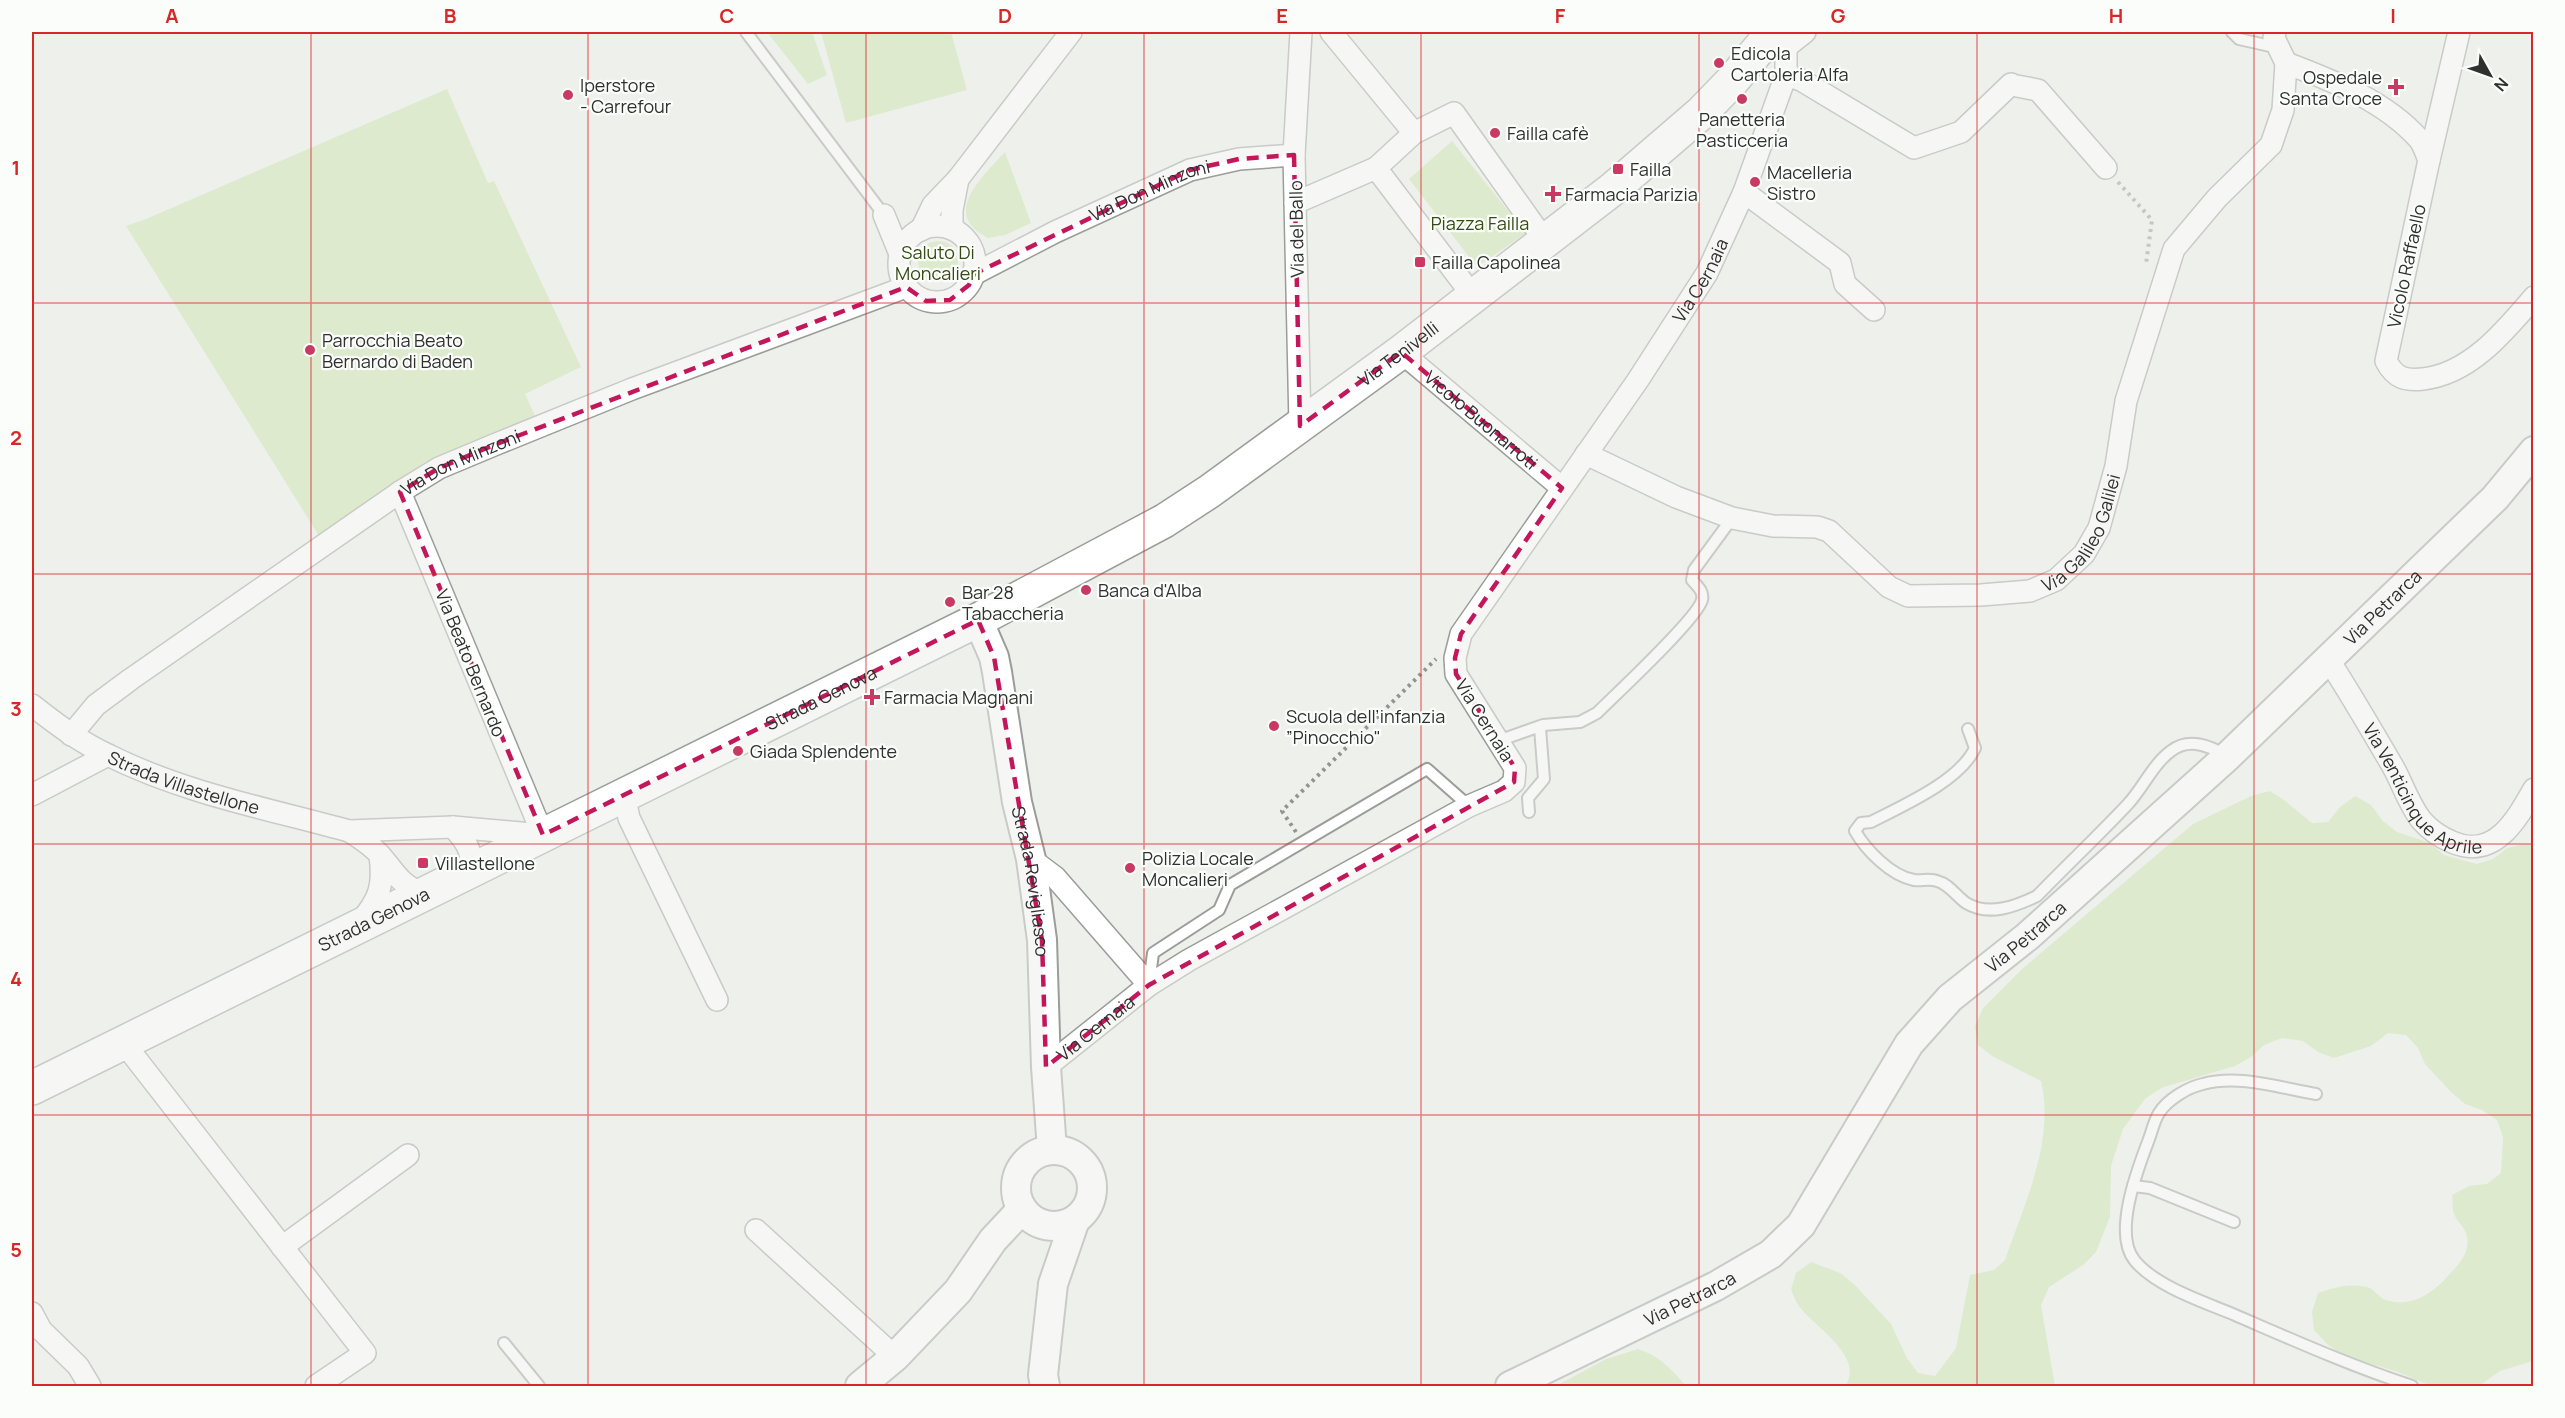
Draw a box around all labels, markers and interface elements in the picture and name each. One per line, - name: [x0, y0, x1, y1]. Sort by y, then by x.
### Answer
- text: A: [165, 2, 179, 29]
- text: B: [444, 2, 457, 29]
- text: C: [720, 2, 734, 29]
- text: D: [998, 2, 1012, 29]
- text: E: [1276, 2, 1288, 29]
- text: F: [1555, 2, 1566, 29]
- text: G: [1831, 2, 1846, 29]
- text: H: [2109, 2, 2123, 29]
- text: I: [2390, 2, 2396, 29]
- place label: Edicola Cartoleria Alfa: [1731, 41, 1849, 86]
- north arrow: [2460, 45, 2520, 105]
- marker: Edicola Cartoleria Alfa: [1712, 56, 1726, 70]
- place label: Ospedale Santa Croce: [2279, 65, 2382, 110]
- place label: Iperstore - Carrefour: [580, 73, 672, 118]
- text: N: [2489, 73, 2514, 96]
- marker: Ospedale Santa Croce: [2387, 78, 2405, 96]
- marker: Iperstore - Carrefour: [561, 88, 575, 102]
- marker: Panetteria Pasticceria: [1735, 92, 1749, 106]
- place label: Panetteria Pasticceria: [1696, 107, 1788, 152]
- place label: Failla cafè: [1507, 121, 1589, 145]
- marker: Failla cafè: [1488, 126, 1502, 140]
- text: 1: [12, 154, 20, 181]
- street label: Via Don Minzoni: [1085, 154, 1212, 227]
- place label: Failla: [1630, 157, 1671, 181]
- place label: Macelleria Sistro: [1767, 160, 1852, 205]
- marker: Failla: [1611, 162, 1625, 176]
- marker: Macelleria Sistro: [1748, 175, 1762, 189]
- street label: Via del Ballo: [1283, 180, 1309, 278]
- place label: Farmacia Parizia: [1565, 182, 1698, 206]
- marker: Farmacia Parizia: [1546, 187, 1560, 201]
- street label: Vicolo Raffaello: [2381, 202, 2431, 330]
- park label: Piazza Failla: [1431, 211, 1529, 235]
- street label: Via Cernaia: [1666, 234, 1733, 327]
- park label: Saluto Di Moncalieri: [895, 240, 981, 285]
- place label: Failla Capolinea: [1432, 250, 1560, 274]
- marker: Failla Capolinea: [1413, 255, 1427, 269]
- street label: Via Tenivelli: [1353, 316, 1443, 392]
- place label: Parrocchia Beato Bernardo di Baden: [322, 328, 473, 373]
- marker: Parrocchia Beato Bernardo di Baden: [303, 343, 317, 357]
- street label: Vicolo Buonarroti: [1419, 365, 1543, 475]
- text: 2: [10, 424, 22, 451]
- street label: Via Don Minzoni: [396, 424, 524, 501]
- street label: Via Galileo Galilei: [2038, 471, 2125, 597]
- street label: Via Petrarca: [2338, 564, 2426, 650]
- place label: Banca d'Alba: [1098, 578, 1202, 602]
- place label: Bar 28 Tabaccheria: [962, 580, 1064, 625]
- marker: Banca d'Alba: [1079, 583, 1093, 597]
- street label: Via Beato Bernardo: [430, 586, 512, 740]
- marker: Bar 28 Tabaccheria: [943, 595, 957, 609]
- street label: Strada Genova: [761, 660, 880, 735]
- street label: Via Cernaia: [1450, 674, 1520, 766]
- place label: Farmacia Magnani: [884, 685, 1033, 709]
- marker: Farmacia Magnani: [865, 690, 879, 704]
- text: 3: [10, 695, 22, 722]
- place label: Scuola dell’infanzia ”Pinocchio": [1286, 704, 1445, 749]
- street label: Via Venticinque Aprile: [2358, 718, 2483, 859]
- marker: Scuola dell’infanzia ”Pinocchio": [1267, 719, 1281, 733]
- place label: Giada Splendente: [750, 739, 897, 763]
- marker: Giada Splendente: [731, 744, 745, 758]
- street label: Strada Villastellone: [104, 745, 262, 819]
- street label: Strada Revigliasco: [1006, 804, 1055, 957]
- place label: Polizia Locale Moncalieri: [1142, 846, 1254, 891]
- place label: Villastellone: [435, 851, 535, 875]
- marker: Villastellone: [416, 856, 430, 870]
- marker: Polizia Locale Moncalieri: [1123, 861, 1137, 875]
- street label: Strada Genova: [314, 881, 433, 957]
- street label: Via Petrarca: [1980, 895, 2071, 978]
- text: 4: [10, 965, 22, 992]
- street label: Via Cernaia: [1051, 989, 1139, 1066]
- text: 5: [10, 1236, 22, 1263]
- street label: Via Petrarca: [1640, 1265, 1740, 1331]

